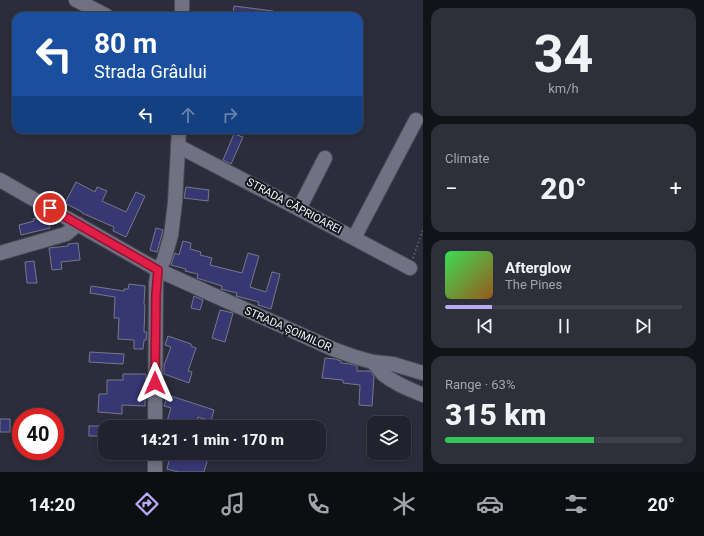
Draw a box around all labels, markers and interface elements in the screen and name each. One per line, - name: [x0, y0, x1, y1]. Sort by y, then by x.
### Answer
- text: 34: [534, 24, 593, 85]
- text: 80 m: [94, 27, 157, 60]
- icon: left: [28, 28, 80, 80]
- text: Strada Grâului: [94, 61, 207, 82]
- text: km/h: [548, 81, 579, 96]
- icon: left: [135, 104, 157, 126]
- icon: ahead: [177, 104, 199, 126]
- icon: right: [219, 104, 241, 126]
- text: Climate: [445, 151, 489, 166]
- text: 20°: [540, 171, 587, 206]
- street label: STRADA CĂPRIOAREI: [244, 175, 344, 237]
- text: −: [445, 176, 458, 201]
- text: +: [670, 176, 682, 201]
- pin: [33, 191, 67, 225]
- icon: arrive: [39, 197, 61, 219]
- text: Afterglow: [505, 259, 571, 277]
- text: The Pines: [505, 277, 562, 292]
- street label: STRADA ȘOIMILOR: [243, 304, 334, 354]
- icon: previous: [474, 315, 496, 337]
- icon: pause: [553, 315, 575, 337]
- icon: next: [632, 315, 654, 337]
- position arrow: [134, 362, 176, 404]
- text: Range · 63%: [445, 377, 515, 392]
- text: 315 km: [445, 397, 547, 432]
- speed limit sign: 40: [12, 408, 64, 460]
- map controls: [367, 416, 411, 460]
- button: layers: [367, 416, 411, 460]
- text: 14:21 · 1 min · 170 m: [140, 431, 284, 449]
- icon: directions: [133, 490, 161, 518]
- icon: music: [219, 490, 247, 518]
- icon: phone: [304, 490, 332, 518]
- icon: climate: [390, 490, 418, 518]
- icon: car: [476, 490, 504, 518]
- icon: filters: [562, 490, 590, 518]
- text: 14:20: [29, 494, 75, 515]
- text: 20°: [647, 494, 675, 515]

